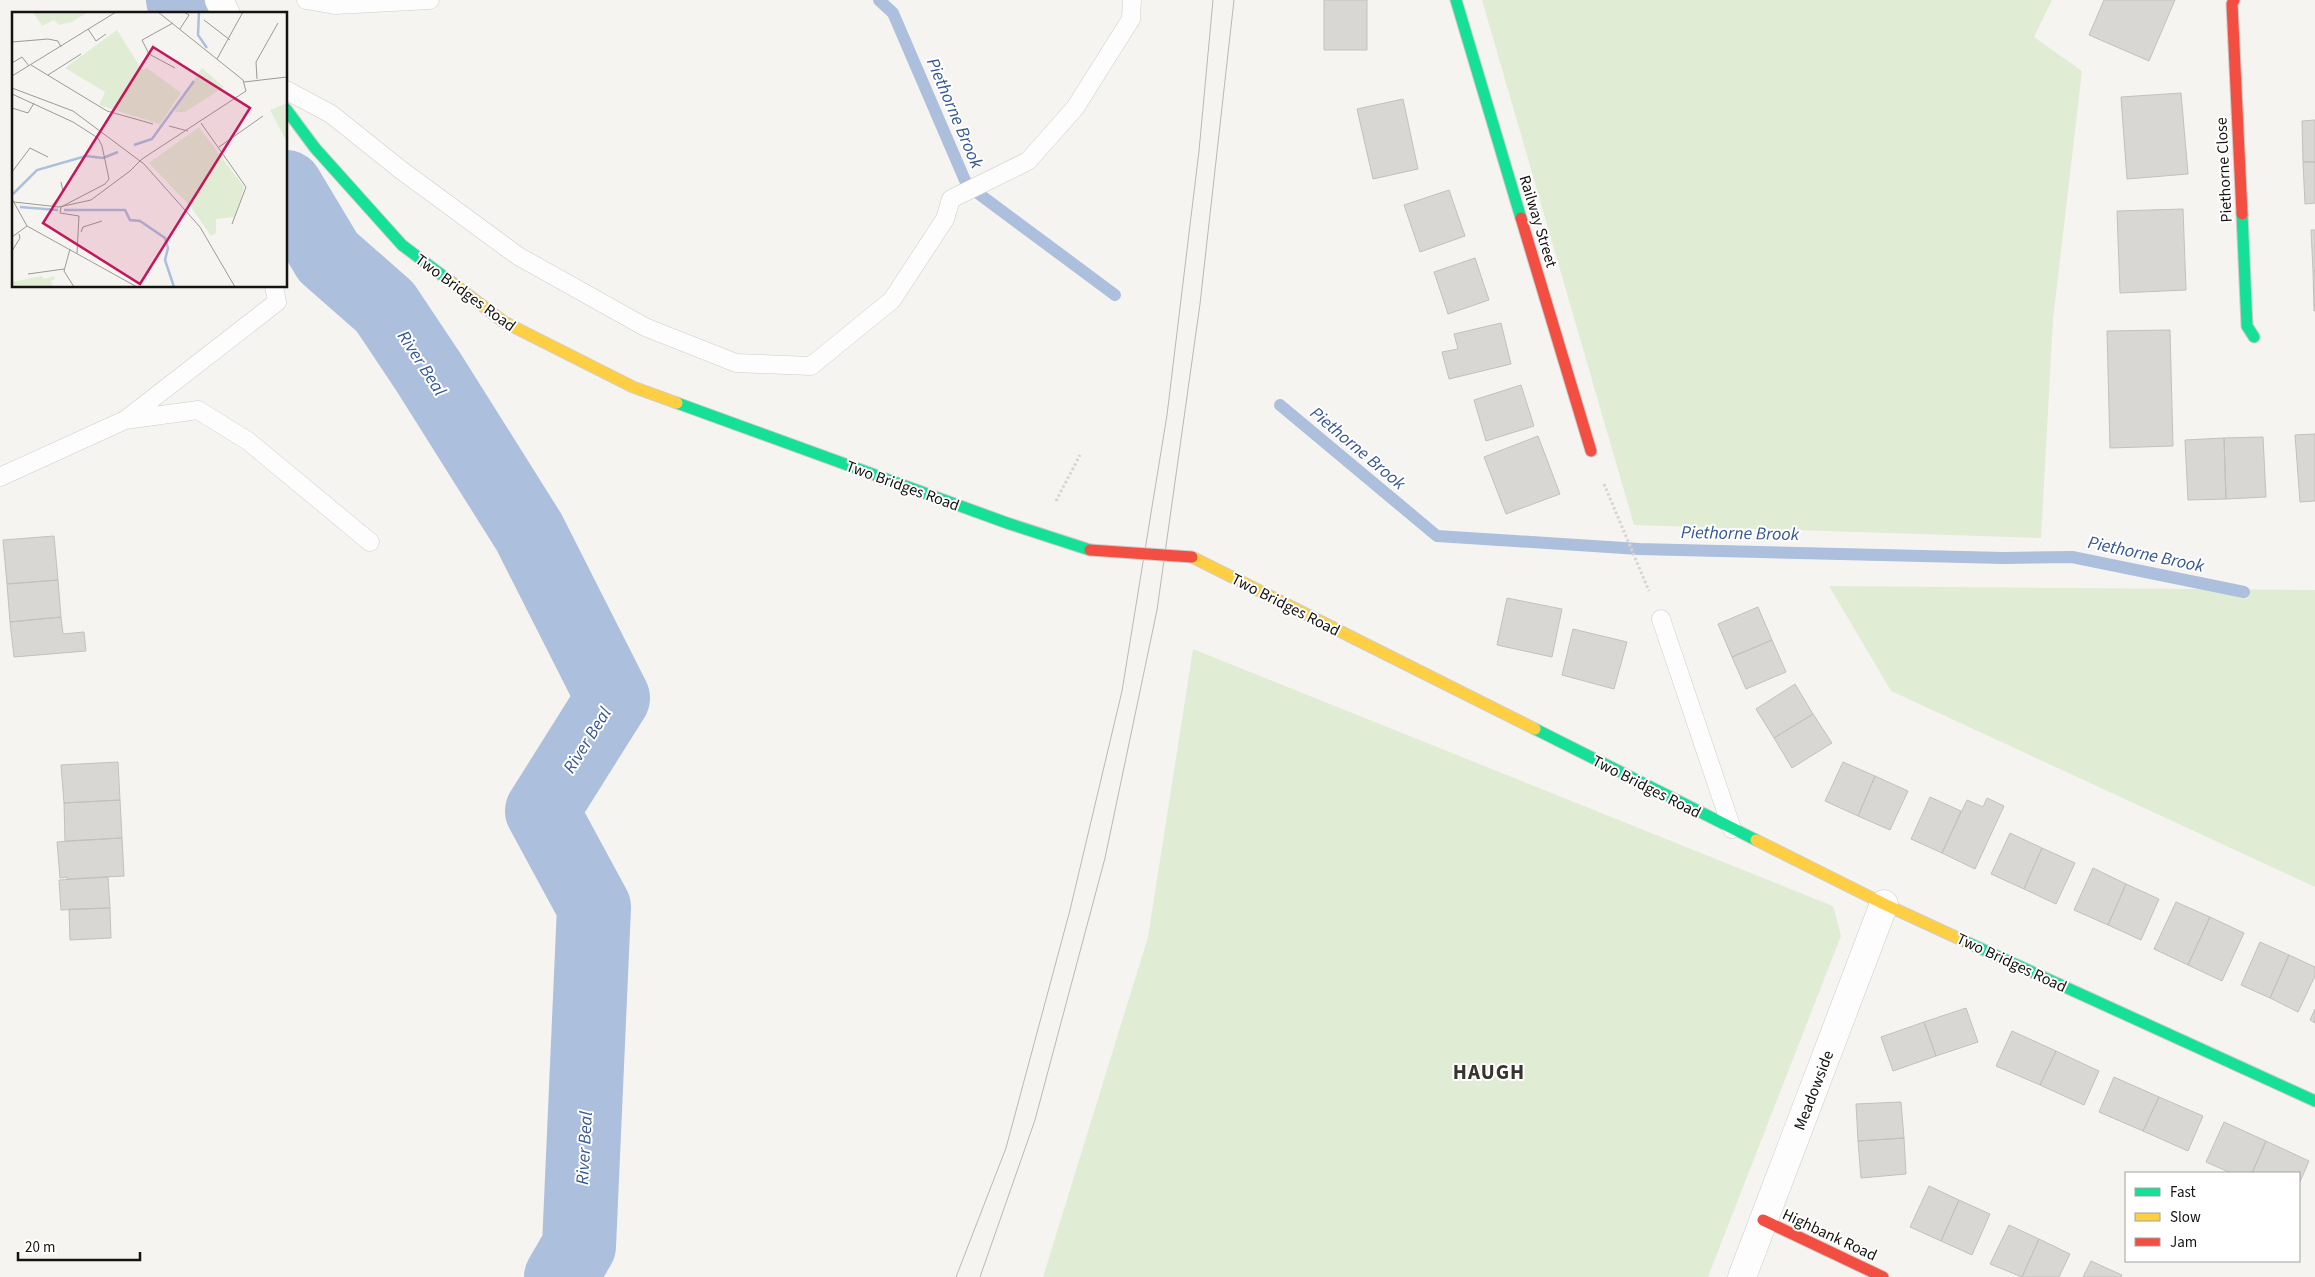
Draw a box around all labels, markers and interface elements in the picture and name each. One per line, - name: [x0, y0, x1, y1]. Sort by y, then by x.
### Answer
- inset map: [12, 12, 288, 288]
- water label: Piethorne Brook: [920, 54, 989, 173]
- street label: Piethorne Close: [2210, 117, 2238, 223]
- street label: Railway Street: [1514, 173, 1563, 271]
- street label: Two Bridges Road: [411, 249, 520, 337]
- water label: River Beal: [391, 326, 452, 401]
- water label: Piethorne Brook: [1304, 401, 1411, 496]
- street label: Two Bridges Road: [843, 455, 962, 517]
- water label: Piethorne Brook: [1681, 520, 1800, 547]
- water label: Piethorne Brook: [2086, 530, 2207, 579]
- street label: Two Bridges Road: [1227, 568, 1344, 642]
- water label: River Beal: [557, 702, 618, 778]
- street label: Two Bridges Road: [1588, 750, 1705, 824]
- street label: Two Bridges Road: [1953, 928, 2070, 998]
- street label: Meadowside: [1789, 1047, 1839, 1133]
- district label: HAUGH: [1453, 1057, 1525, 1087]
- water label: River Beal: [570, 1110, 599, 1185]
- legend: [2125, 1172, 2300, 1262]
- text: Fast: [2170, 1182, 2196, 1203]
- street label: Highbank Road: [1779, 1203, 1880, 1266]
- text: Slow: [2170, 1207, 2201, 1228]
- scale bar: [18, 1230, 140, 1262]
- text: Jam: [2170, 1232, 2197, 1253]
- text: 20 m: [25, 1237, 55, 1258]

